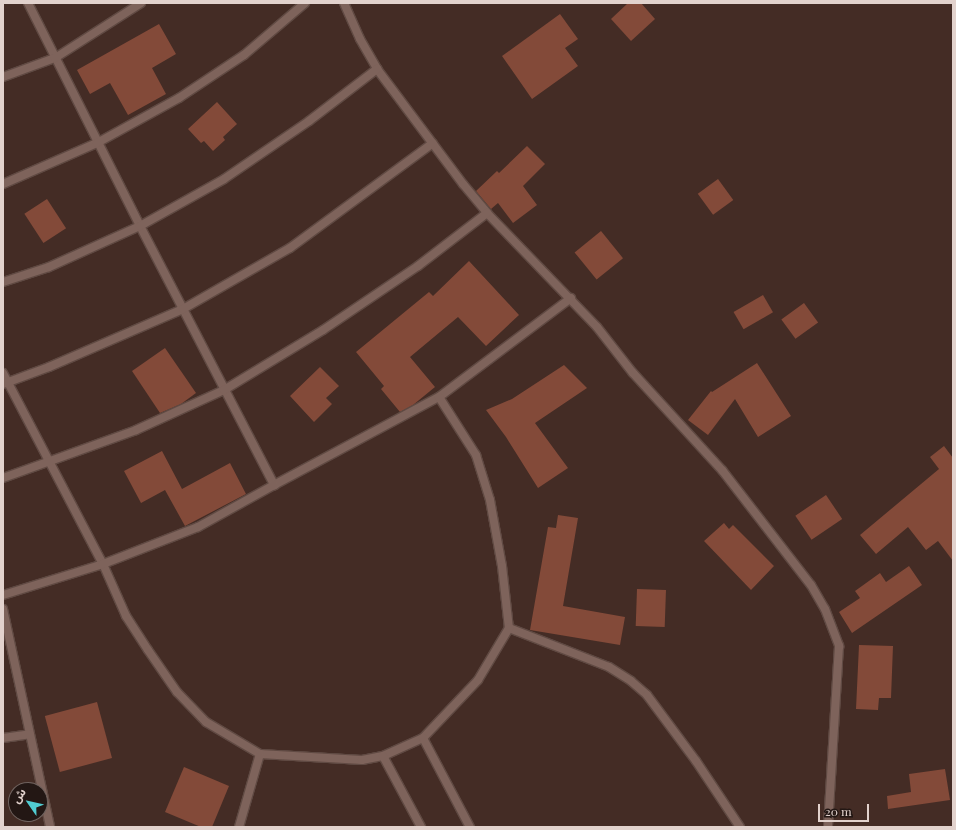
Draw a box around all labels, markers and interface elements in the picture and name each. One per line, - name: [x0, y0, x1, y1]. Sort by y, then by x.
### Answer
- north arrow: [8, 782, 48, 822]
- text: ش: [8, 785, 29, 806]
- scale bar: [820, 796, 871, 822]
- text: 20 m: [825, 803, 852, 819]

